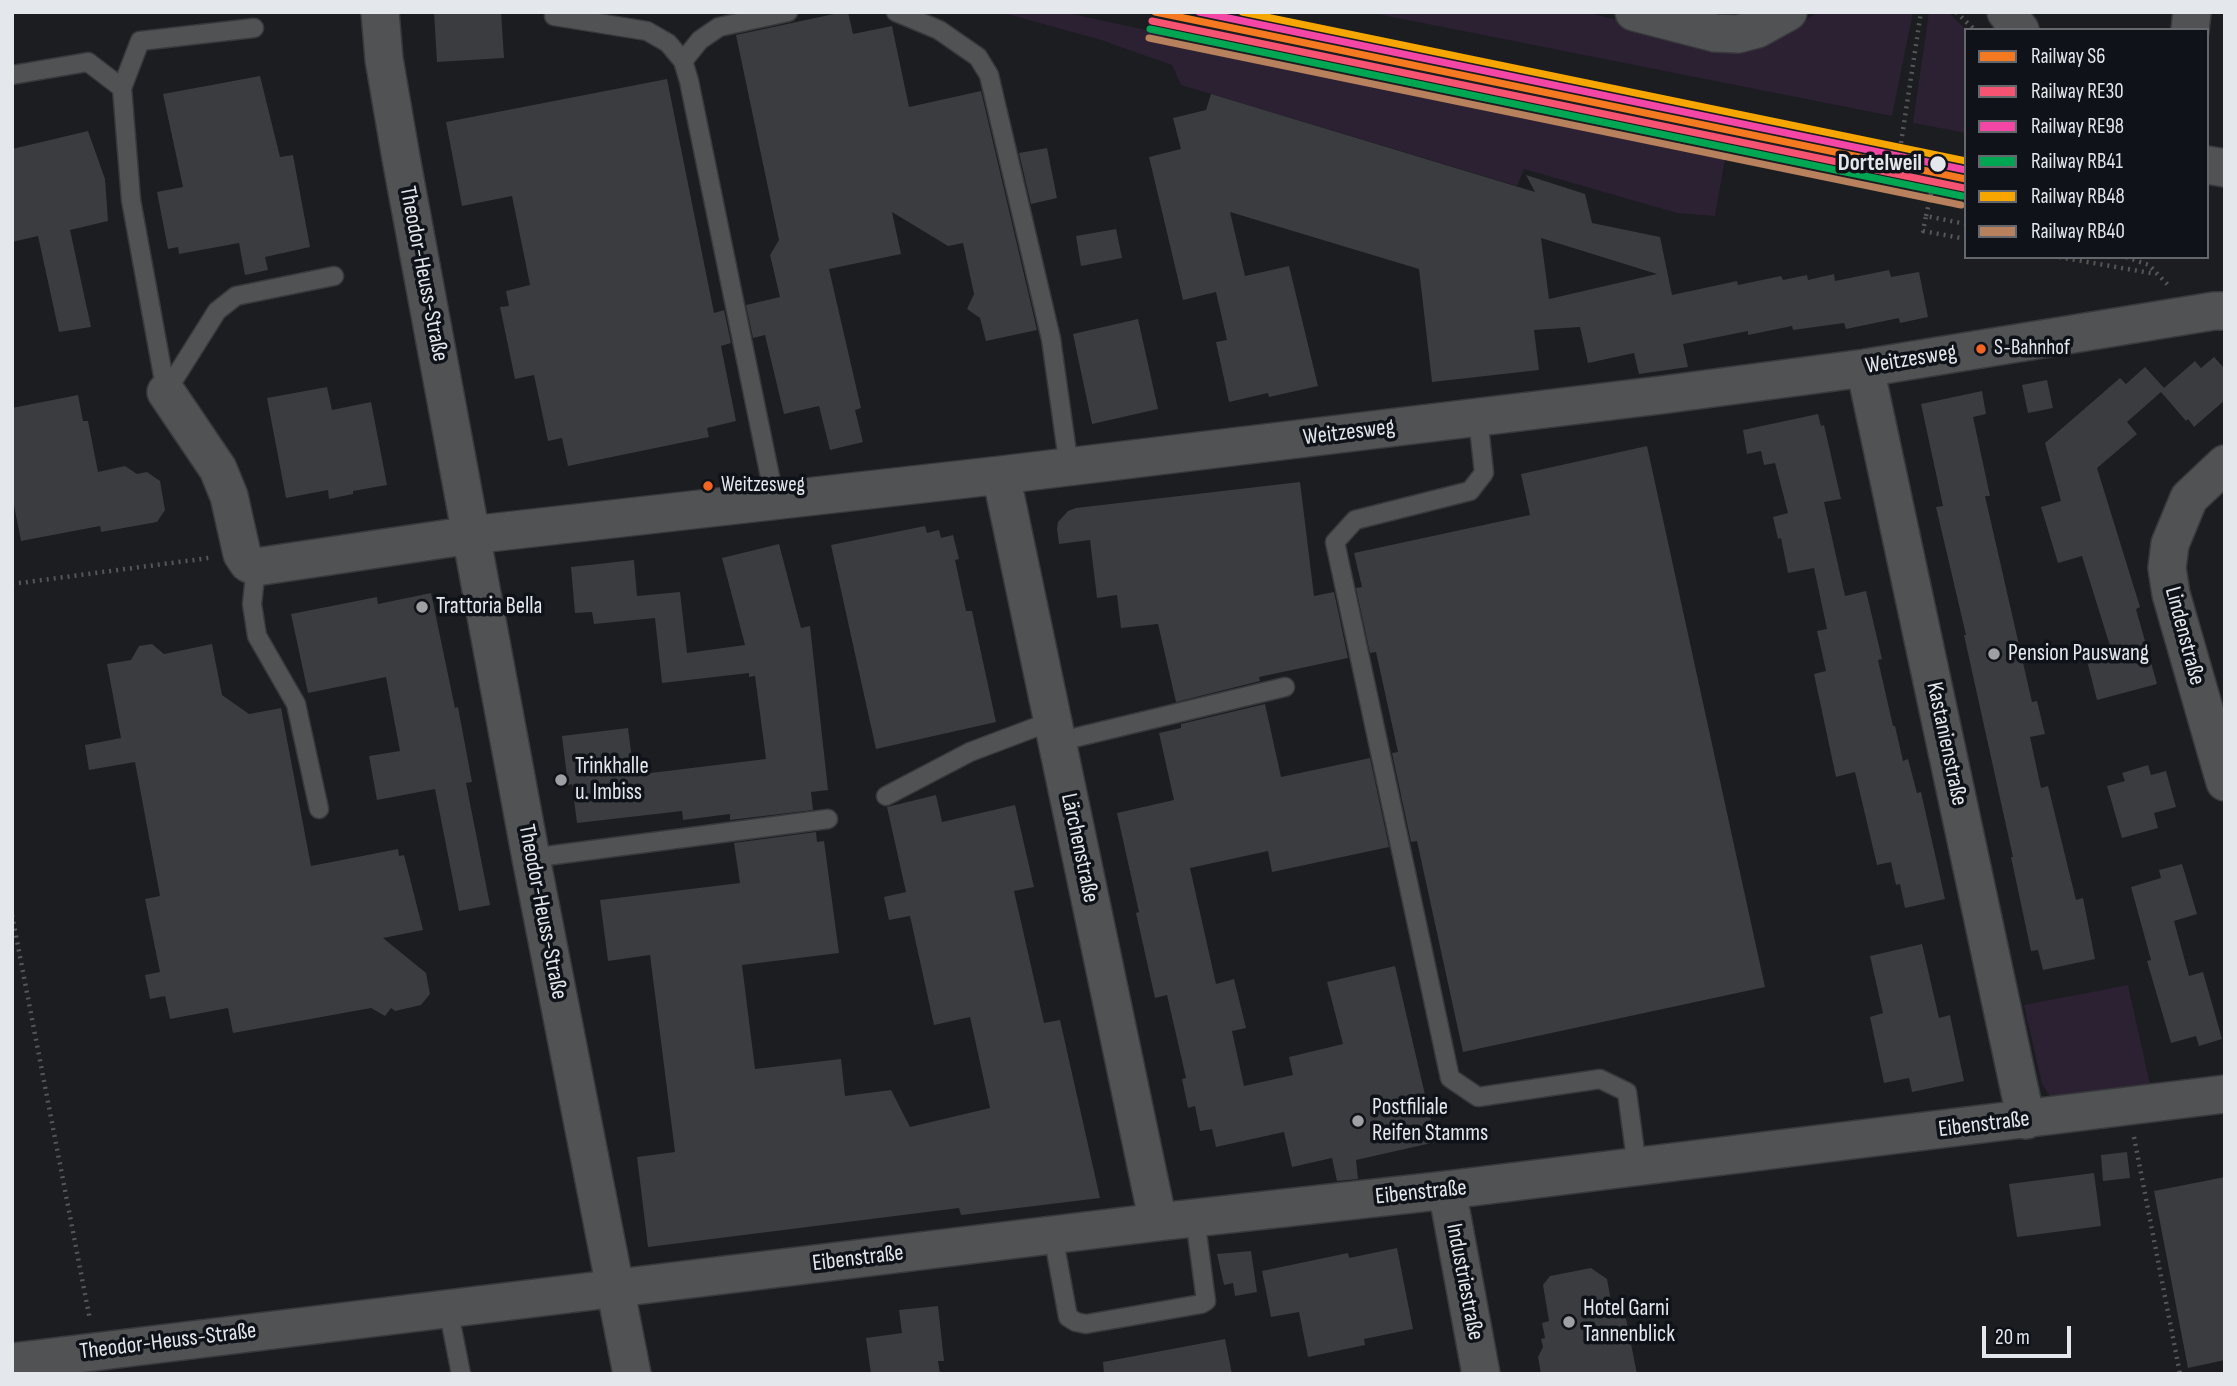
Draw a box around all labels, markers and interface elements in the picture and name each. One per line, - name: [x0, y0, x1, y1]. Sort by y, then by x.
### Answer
- legend: [1964, 28, 2209, 259]
- text: Railway S6: [2031, 44, 2105, 69]
- text: Railway RE30: [2031, 79, 2124, 104]
- text: Railway RE98: [2031, 114, 2124, 139]
- text: Railway RB41: [2031, 149, 2123, 174]
- place label: Dortelweil: [1838, 150, 1922, 178]
- marker: Dortelweil: [1928, 154, 1948, 174]
- street label: Theodor-Heuss-Straße: [392, 184, 454, 364]
- text: Railway RB48: [2031, 184, 2125, 209]
- text: Railway RB40: [2031, 219, 2125, 244]
- place label: S-Bahnhof: [1994, 336, 2070, 362]
- street label: Weitzesweg: [1863, 339, 1959, 381]
- marker: S-Bahnhof: [1974, 342, 1988, 356]
- street label: Weitzesweg: [1302, 414, 1396, 452]
- place label: Weitzesweg: [721, 473, 805, 499]
- marker: Weitzesweg: [701, 479, 715, 493]
- street label: Lindenstraße: [2158, 584, 2210, 688]
- place label: Trattoria Bella: [436, 593, 542, 621]
- marker: Trattoria Bella: [414, 599, 430, 615]
- place label: Pension Pauswang: [2008, 640, 2149, 668]
- marker: Pension Pauswang: [1986, 646, 2002, 662]
- street label: Kastanienstraße: [1919, 680, 1973, 808]
- place label: Trinkhalle u. Imbiss: [575, 753, 649, 807]
- marker: Trinkhalle u. Imbiss: [553, 772, 569, 788]
- street label: Lärchenstraße: [1054, 791, 1104, 905]
- street label: Theodor-Heuss-Straße: [511, 822, 573, 1002]
- place label: Postfiliale Reifen Stamms: [1372, 1094, 1488, 1148]
- street label: Eibenstraße: [1937, 1106, 2031, 1144]
- marker: Postfiliale Reifen Stamms: [1350, 1113, 1366, 1129]
- street label: Eibenstraße: [1374, 1174, 1468, 1212]
- street label: Industriestraße: [1439, 1221, 1489, 1343]
- street label: Eibenstraße: [811, 1240, 905, 1278]
- place label: Hotel Garni Tannenblick: [1583, 1295, 1675, 1349]
- scale bar: [1985, 1312, 2074, 1356]
- marker: Hotel Garni Tannenblick: [1561, 1314, 1577, 1330]
- street label: Theodor-Heuss-Straße: [78, 1317, 258, 1367]
- text: 20 m: [1995, 1325, 2030, 1350]

